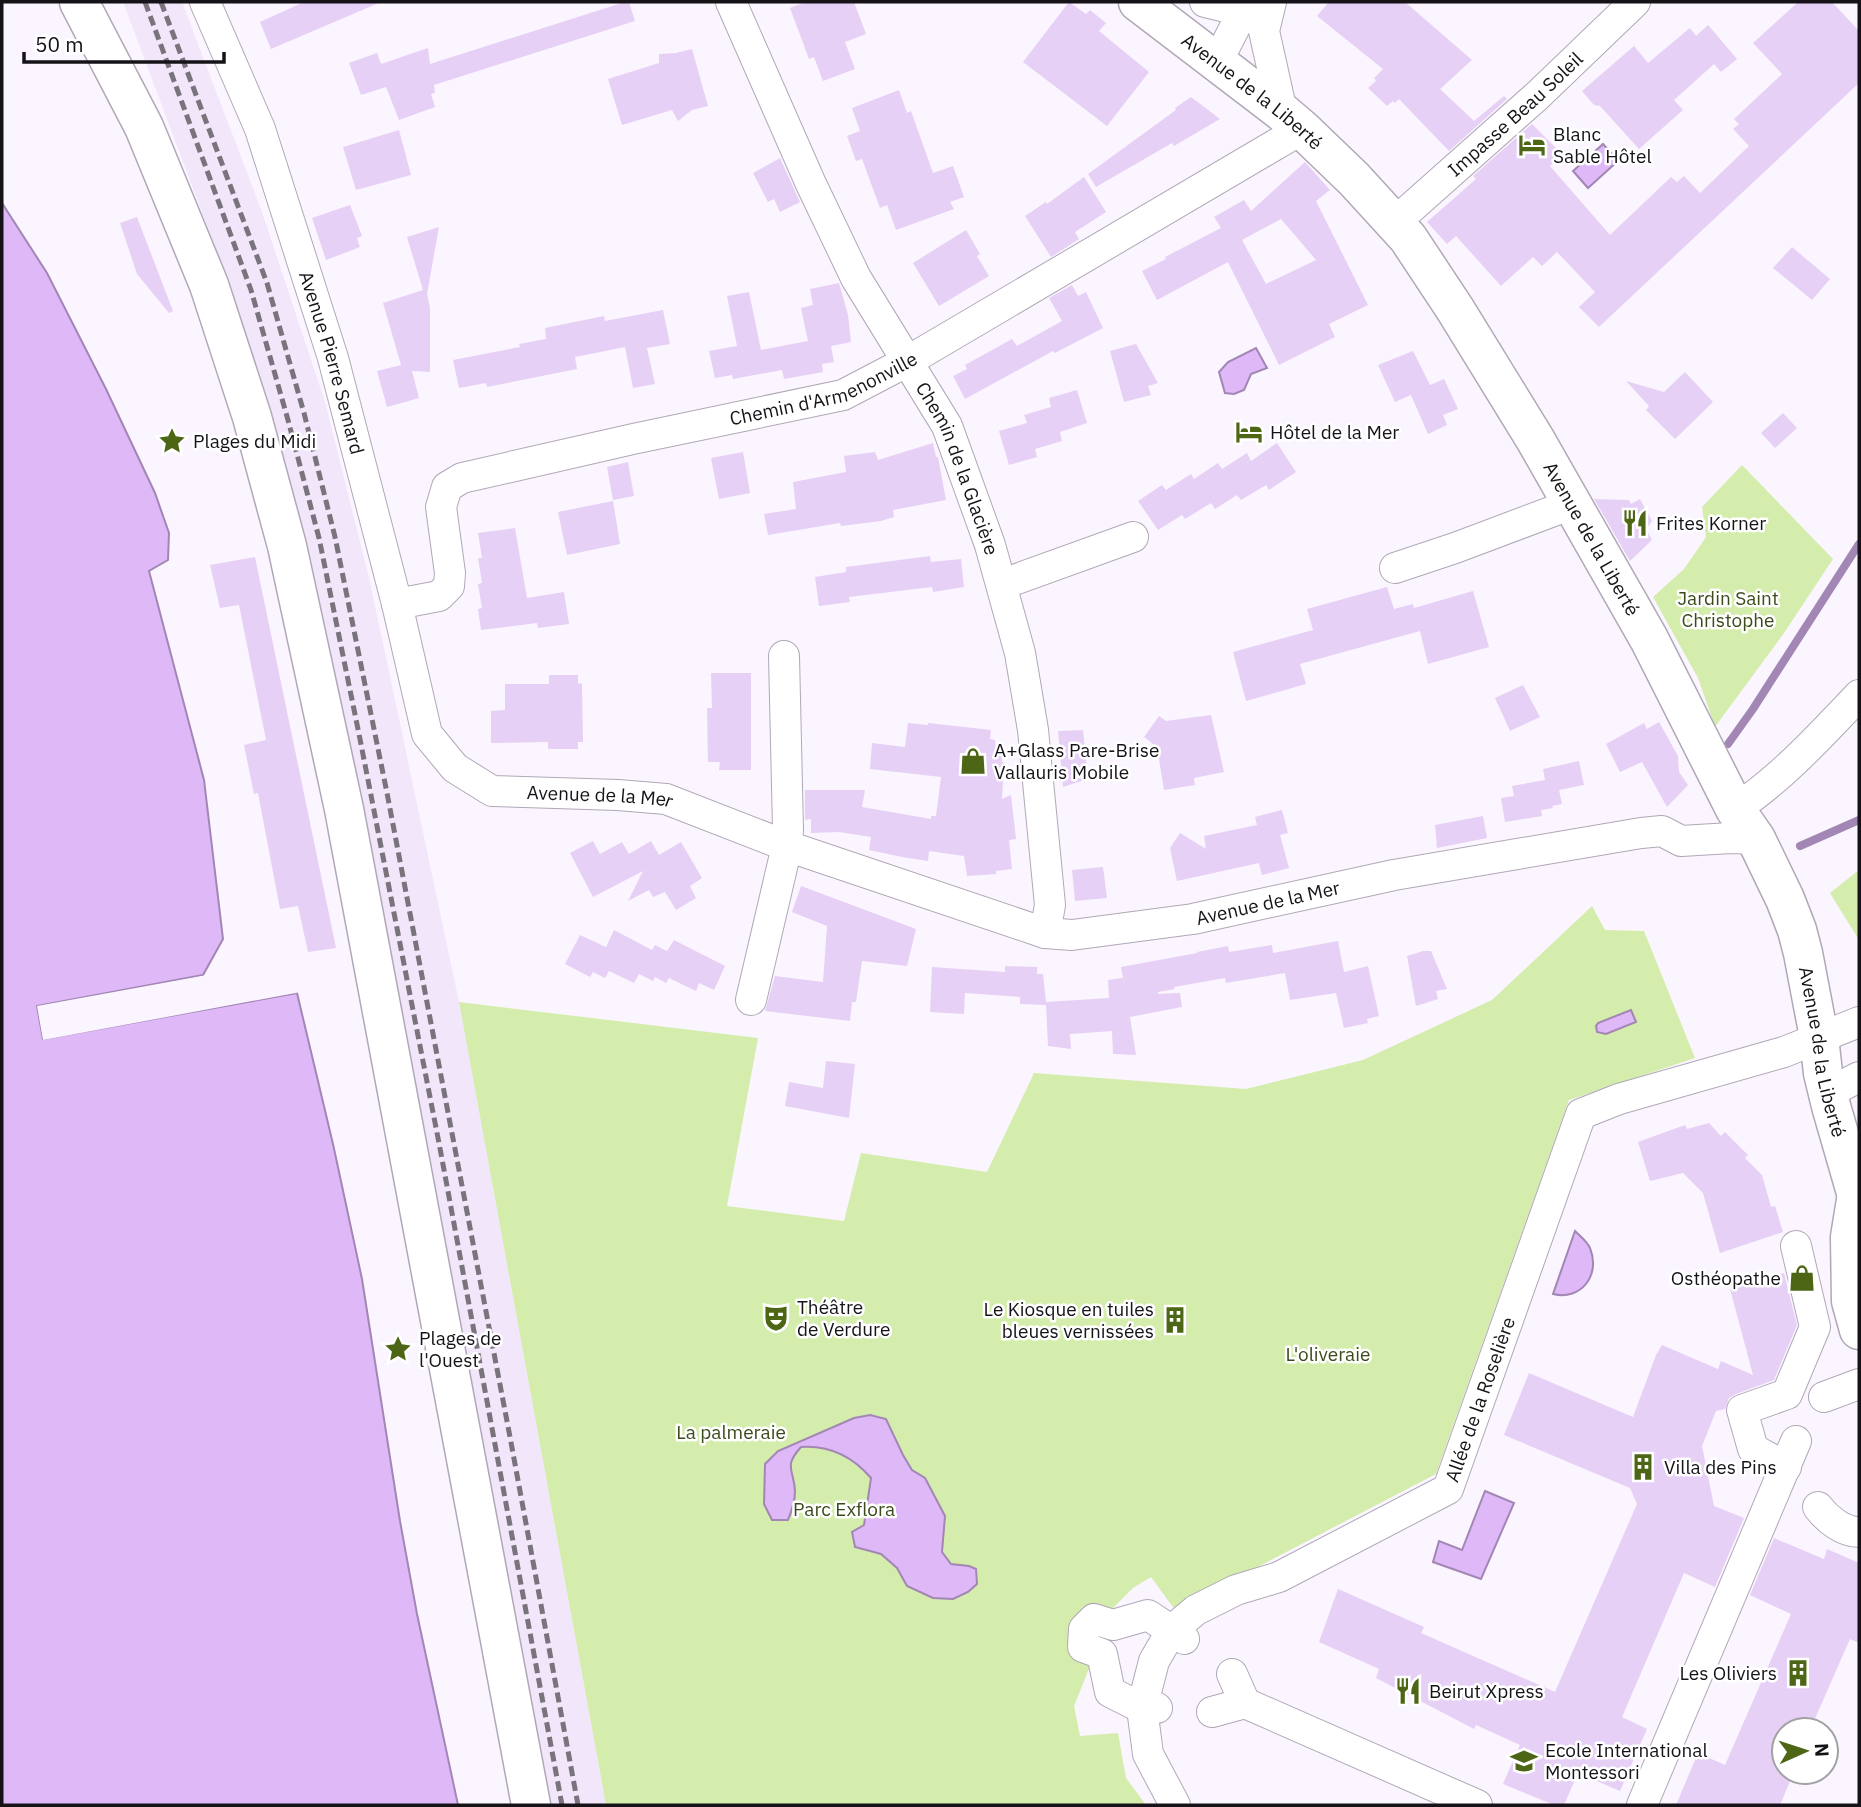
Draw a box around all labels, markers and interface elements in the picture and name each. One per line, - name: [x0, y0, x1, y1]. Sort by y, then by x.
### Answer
- scale bar: [24, 21, 224, 65]
- street label: Avenue de la Liberté: [1177, 28, 1328, 155]
- text: 50 m: [35, 30, 84, 58]
- street label: Impasse Beau Soleil: [1443, 47, 1588, 182]
- place label: Blanc Sable Hôtel: [1553, 122, 1652, 168]
- hotel icon: Blanc Sable Hôtel: [1517, 130, 1547, 160]
- street label: Avenue Pierre Semard: [294, 268, 370, 457]
- street label: Chemin d'Armenonville: [727, 346, 921, 430]
- street label: Chemin de la Glacière: [911, 377, 1004, 558]
- hotel icon: Hôtel de la Mer: [1234, 417, 1264, 447]
- place label: Hôtel de la Mer: [1270, 420, 1399, 444]
- place icon: Plages du Midi: [157, 426, 187, 456]
- place label: Plages du Midi: [193, 429, 316, 453]
- street label: Avenue de la Liberté: [1538, 457, 1645, 620]
- restaurant icon: Frites Korner: [1620, 508, 1650, 538]
- place label: Frites Korner: [1656, 511, 1766, 535]
- park label: Jardin Saint Christophe: [1677, 586, 1779, 632]
- place label: A+Glass Pare-Brise Vallauris Mobile: [994, 738, 1159, 784]
- shop icon: A+Glass Pare-Brise Vallauris Mobile: [958, 746, 988, 776]
- street label: Avenue de la Mer: [526, 780, 677, 813]
- street label: Avenue de la Mer: [1194, 875, 1342, 930]
- street label: Avenue de la Liberté: [1794, 964, 1851, 1140]
- shop icon: Osthéopathe: [1787, 1263, 1817, 1293]
- place label: Osthéopathe: [1671, 1266, 1781, 1290]
- place label: Théâtre de Verdure: [797, 1295, 890, 1341]
- place label: Le Kiosque en tuiles bleues vernissées: [984, 1297, 1154, 1343]
- theatre icon: Théâtre de Verdure: [761, 1303, 791, 1333]
- building icon: Le Kiosque en tuiles bleues vernissées: [1160, 1305, 1190, 1335]
- street label: Allée de la Roselière: [1439, 1314, 1520, 1485]
- place label: Plages de l'Ouest: [419, 1326, 501, 1372]
- place icon: Plages de l'Ouest: [383, 1334, 413, 1364]
- park label: L'oliveraie: [1286, 1342, 1370, 1366]
- park label: La palmeraie: [676, 1420, 786, 1444]
- building icon: Villa des Pins: [1628, 1452, 1658, 1482]
- place label: Villa des Pins: [1664, 1455, 1777, 1479]
- park label: Parc Exflora: [793, 1497, 895, 1521]
- building icon: Les Oliviers: [1783, 1658, 1813, 1688]
- place label: Les Oliviers: [1679, 1661, 1777, 1685]
- restaurant icon: Beirut Xpress: [1393, 1676, 1423, 1706]
- place label: Beirut Xpress: [1429, 1679, 1544, 1703]
- north arrow: [1770, 1716, 1840, 1786]
- place label: Ecole International Montessori: [1545, 1738, 1708, 1784]
- text: N: [1810, 1743, 1834, 1758]
- school or university icon: Ecole International Montessori: [1509, 1746, 1539, 1776]

